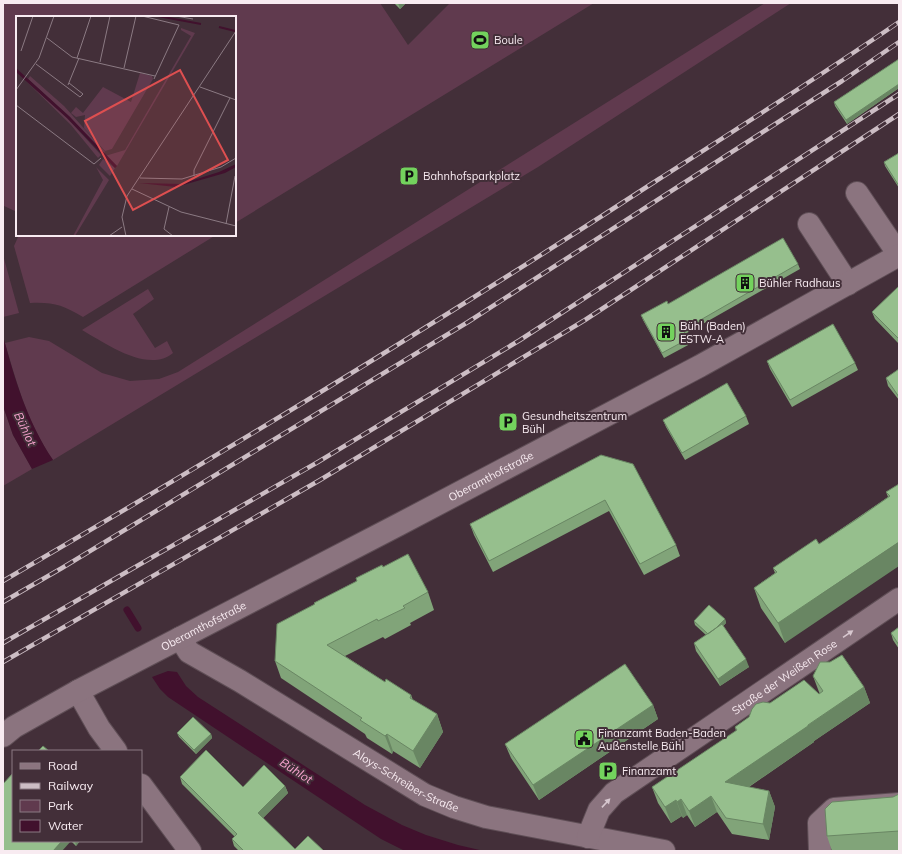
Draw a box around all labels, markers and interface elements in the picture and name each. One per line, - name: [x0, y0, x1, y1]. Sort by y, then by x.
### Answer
- inset map: [16, 16, 236, 236]
- sports icon: Boule: [469, 29, 491, 51]
- place label: Boule: [494, 33, 523, 47]
- parking icon: Bahnhofsparkplatz: [398, 165, 420, 187]
- place label: Bahnhofsparkplatz: [423, 169, 520, 183]
- building icon: Bühler Radhaus: [734, 272, 756, 294]
- place label: Bühler Radhaus: [759, 276, 840, 290]
- place label: Bühl (Baden) ESTW-A: [680, 319, 746, 346]
- building icon: Bühl (Baden) ESTW-A: [655, 321, 677, 343]
- water label: Bühlot: [11, 409, 40, 449]
- place label: Gesundheitszentrum Bühl: [522, 409, 627, 436]
- parking icon: Gesundheitszentrum Bühl: [497, 411, 519, 433]
- street label: Oberamthofstraße: [446, 448, 536, 504]
- street label: Oberamthofstraße: [158, 598, 249, 654]
- one-way arrow: [843, 630, 853, 638]
- street label: Straße der Weißen Rose: [729, 636, 840, 718]
- place label: Finanzamt Baden-Baden Außenstelle Bühl: [598, 726, 726, 753]
- public building icon: Finanzamt Baden-Baden Außenstelle Bühl: [573, 728, 595, 750]
- street label: Aloys-Schreiber-Straße: [351, 745, 460, 815]
- legend: [12, 750, 142, 842]
- water label: Bühlot: [277, 754, 316, 787]
- text: Road: [48, 758, 77, 773]
- parking icon: Finanzamt: [597, 760, 619, 782]
- place label: Finanzamt: [622, 764, 676, 778]
- text: Railway: [48, 778, 94, 793]
- text: Park: [48, 798, 74, 813]
- one-way arrow: [601, 798, 611, 808]
- text: Water: [48, 818, 84, 833]

